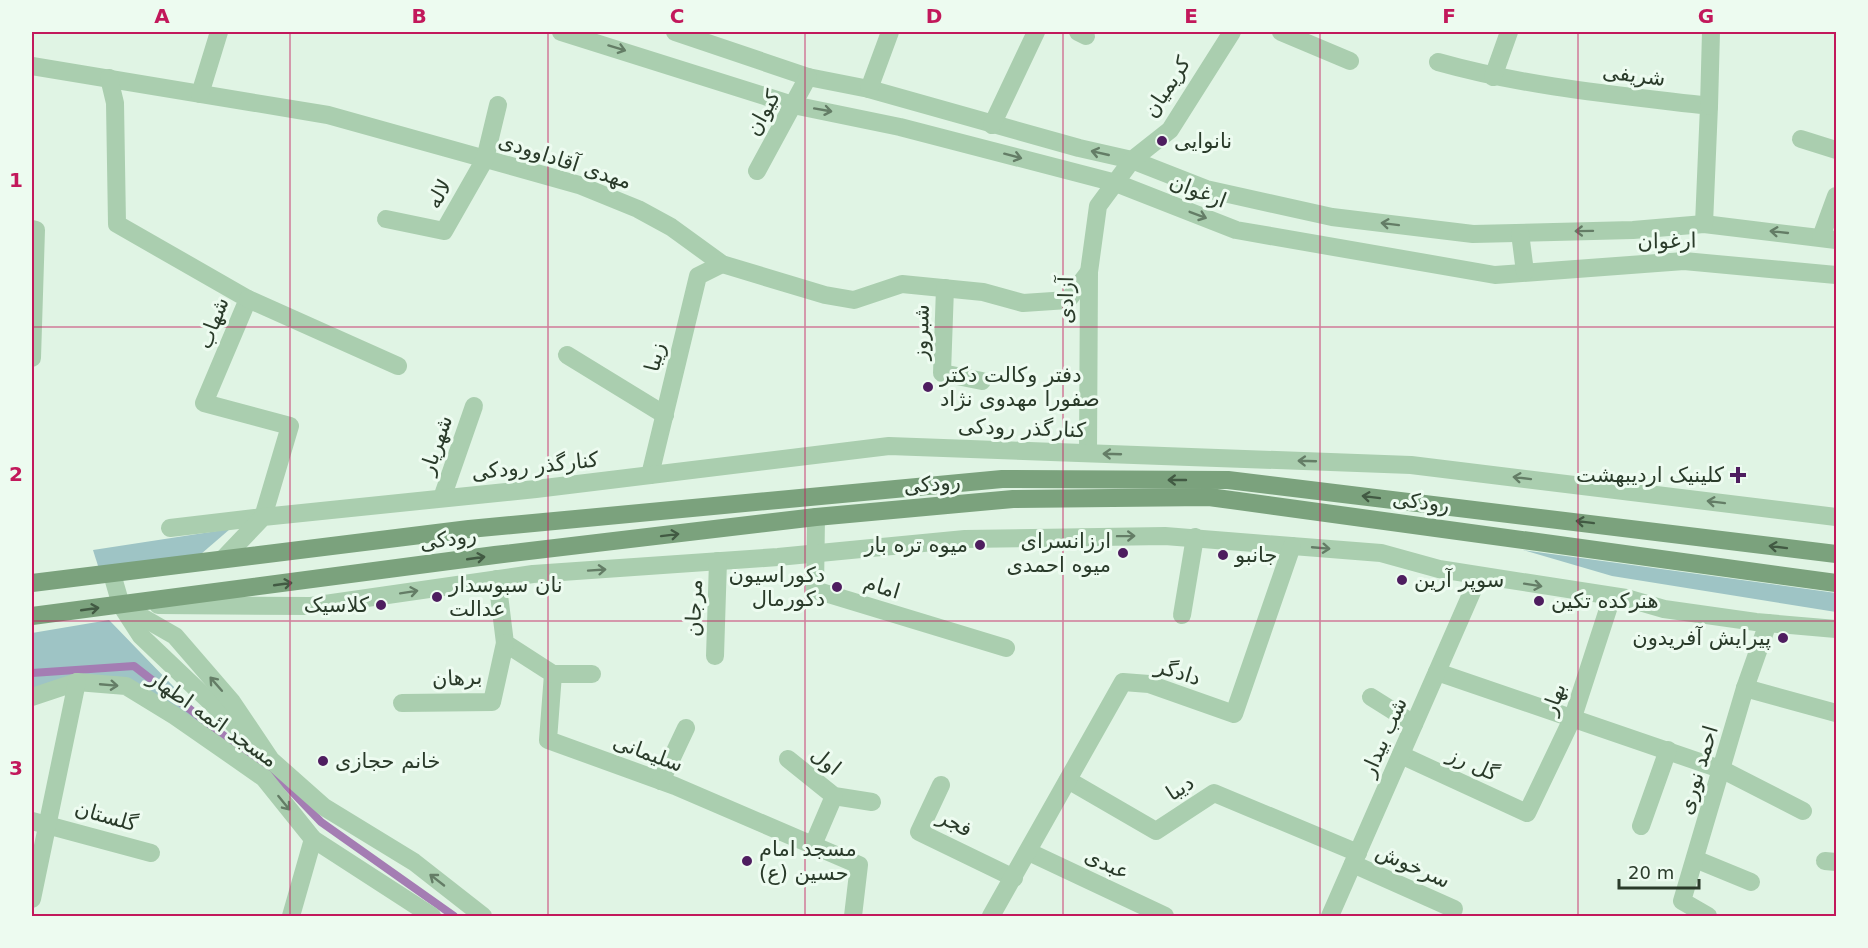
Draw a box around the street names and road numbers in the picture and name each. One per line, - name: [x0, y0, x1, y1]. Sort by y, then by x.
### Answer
- street label: کریمیان: [1138, 52, 1196, 122]
- street label: شریفی: [1601, 59, 1667, 91]
- street label: کیوان: [741, 86, 785, 140]
- street label: مهدی آقاداوودی: [495, 127, 635, 194]
- street label: ارغوان: [1166, 169, 1230, 213]
- street label: لاله: [421, 175, 457, 213]
- street label: ارغوان: [1637, 228, 1697, 254]
- street label: آزادی: [1053, 275, 1078, 324]
- street label: شهاب: [192, 294, 234, 352]
- street label: شبروز: [908, 304, 934, 361]
- street label: زیبا: [640, 340, 670, 374]
- street label: شهریار: [414, 412, 457, 479]
- street label: کنارگذر رودکی: [958, 414, 1086, 442]
- street label: کنارگذر رودکی: [470, 447, 600, 485]
- street label: رودکی: [902, 470, 962, 498]
- street label: رودکی: [1391, 487, 1451, 517]
- street label: رودکی: [418, 523, 478, 555]
- street label: امام: [861, 570, 903, 604]
- street label: مرجان: [681, 579, 707, 637]
- street label: دادگر: [1151, 653, 1204, 690]
- street label: مسجد ائمه اطهار: [143, 665, 282, 772]
- street label: برهان: [431, 665, 483, 691]
- street label: بهار: [1537, 680, 1571, 719]
- street label: شب بیدار: [1356, 694, 1412, 781]
- street label: احمد نوری: [1673, 723, 1723, 817]
- street label: سلیمانی: [610, 729, 686, 777]
- street label: اول: [806, 742, 846, 780]
- street label: گل رز: [1443, 742, 1502, 786]
- street label: دیبا: [1162, 770, 1198, 806]
- street label: گلستان: [72, 796, 140, 836]
- street label: فجر: [933, 804, 976, 842]
- street label: سرخوش: [1372, 839, 1454, 893]
- street label: عبدی: [1081, 843, 1133, 885]

